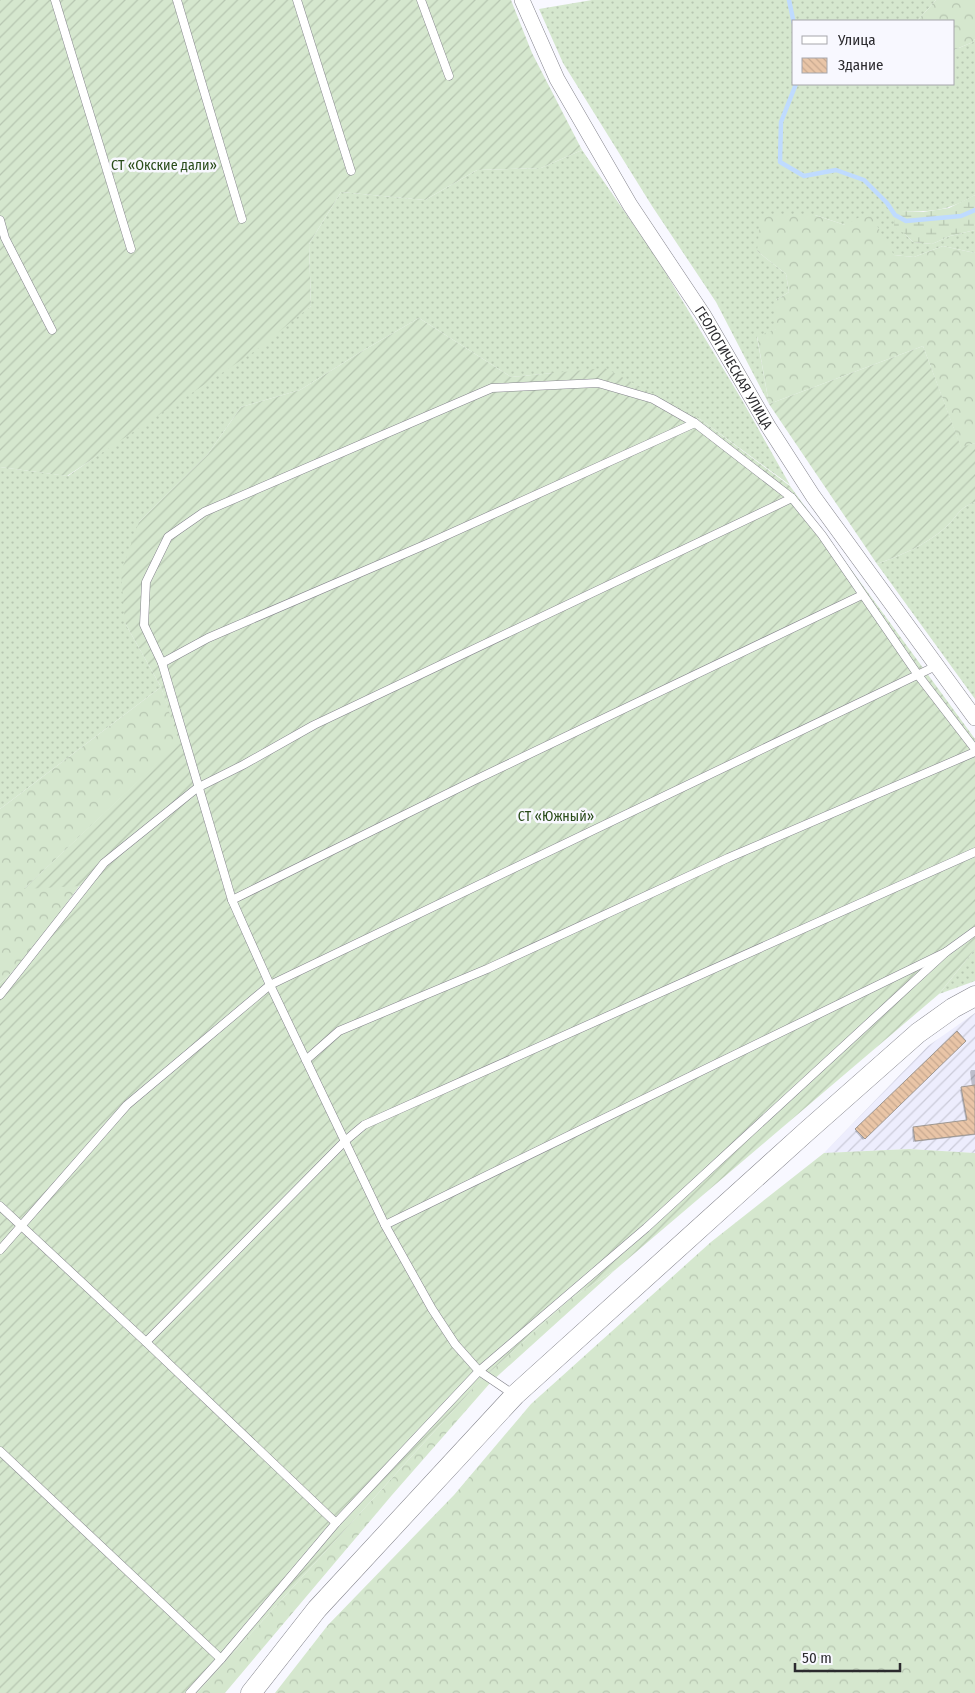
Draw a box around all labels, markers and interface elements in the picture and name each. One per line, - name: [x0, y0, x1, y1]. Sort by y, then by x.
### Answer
- legend: [792, 20, 955, 85]
- text: Улица: [837, 31, 876, 49]
- text: Здание: [838, 56, 884, 74]
- park label: СТ «Окские дали»: [111, 157, 217, 174]
- street label: ГЕОЛОГИЧЕСКАЯ УЛИЦА: [691, 303, 776, 433]
- park label: СТ «Южный»: [518, 808, 594, 825]
- scale bar: [795, 1640, 900, 1672]
- text: 50 m: [802, 1649, 832, 1667]

